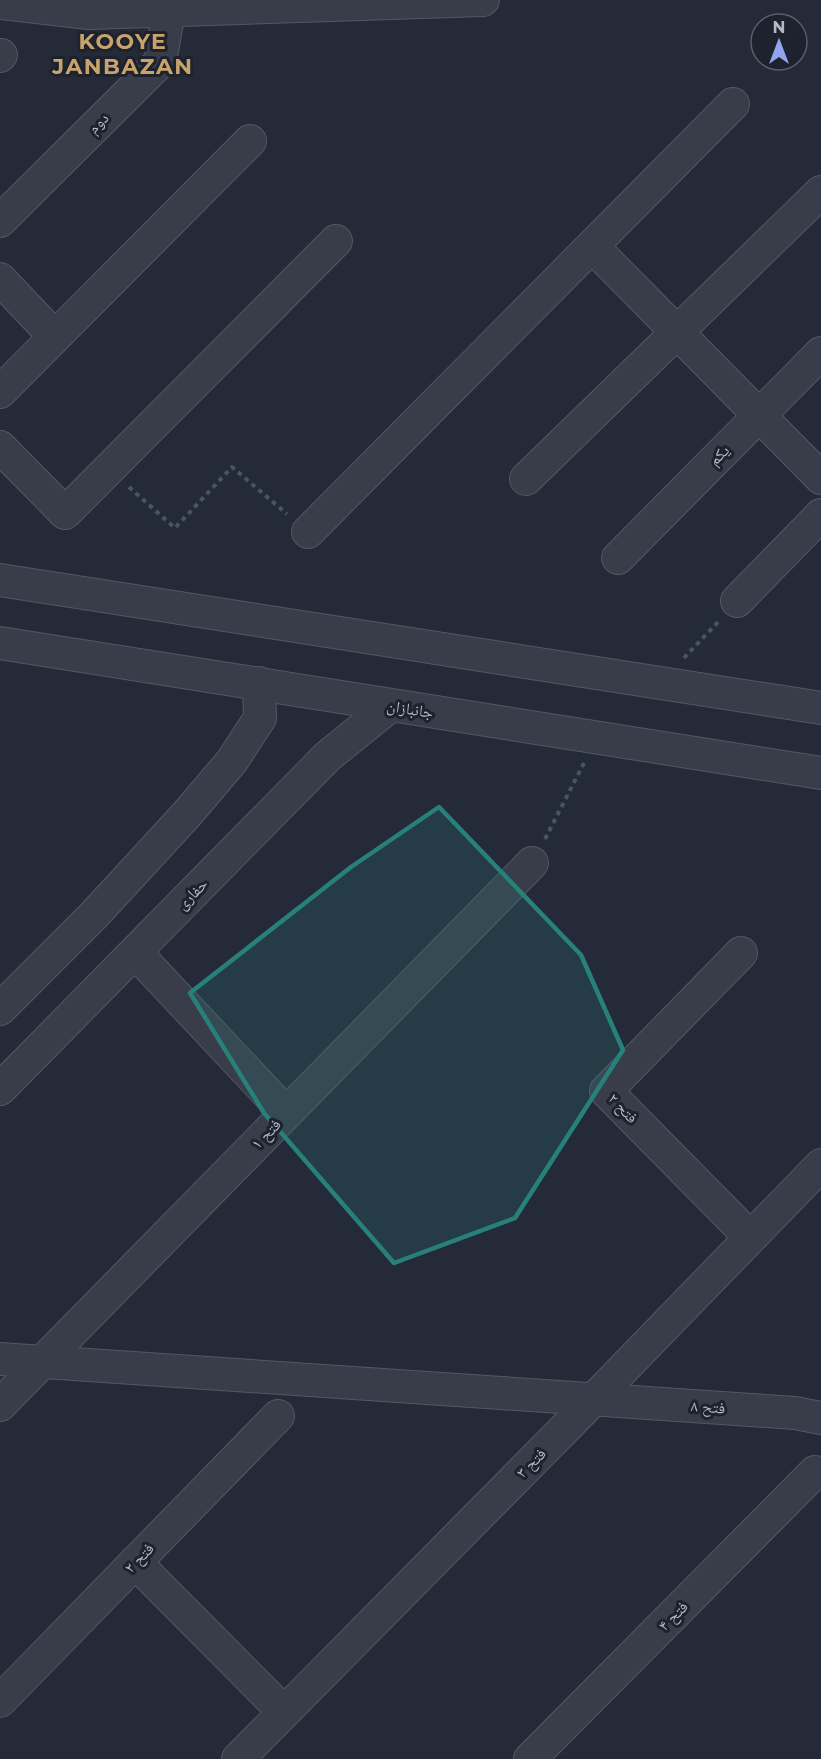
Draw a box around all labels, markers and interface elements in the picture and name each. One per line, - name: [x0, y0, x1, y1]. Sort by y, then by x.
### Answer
- north arrow: [749, 12, 809, 72]
- text: N: [773, 18, 785, 37]
- district label: KOOYE JANBAZAN: [51, 28, 194, 80]
- street label: دوم: [84, 109, 113, 138]
- street label: یکم: [705, 441, 734, 470]
- street label: جانبازان: [385, 696, 435, 723]
- street label: حفاری: [172, 874, 212, 914]
- street label: فتح ۲: [603, 1089, 642, 1128]
- street label: فتح ۱: [247, 1115, 286, 1154]
- street label: فتح ۸: [690, 1396, 726, 1419]
- street label: فتح ۳: [512, 1444, 551, 1483]
- street label: فتح ۲: [120, 1539, 159, 1578]
- street label: فتح ۴: [654, 1597, 693, 1636]

